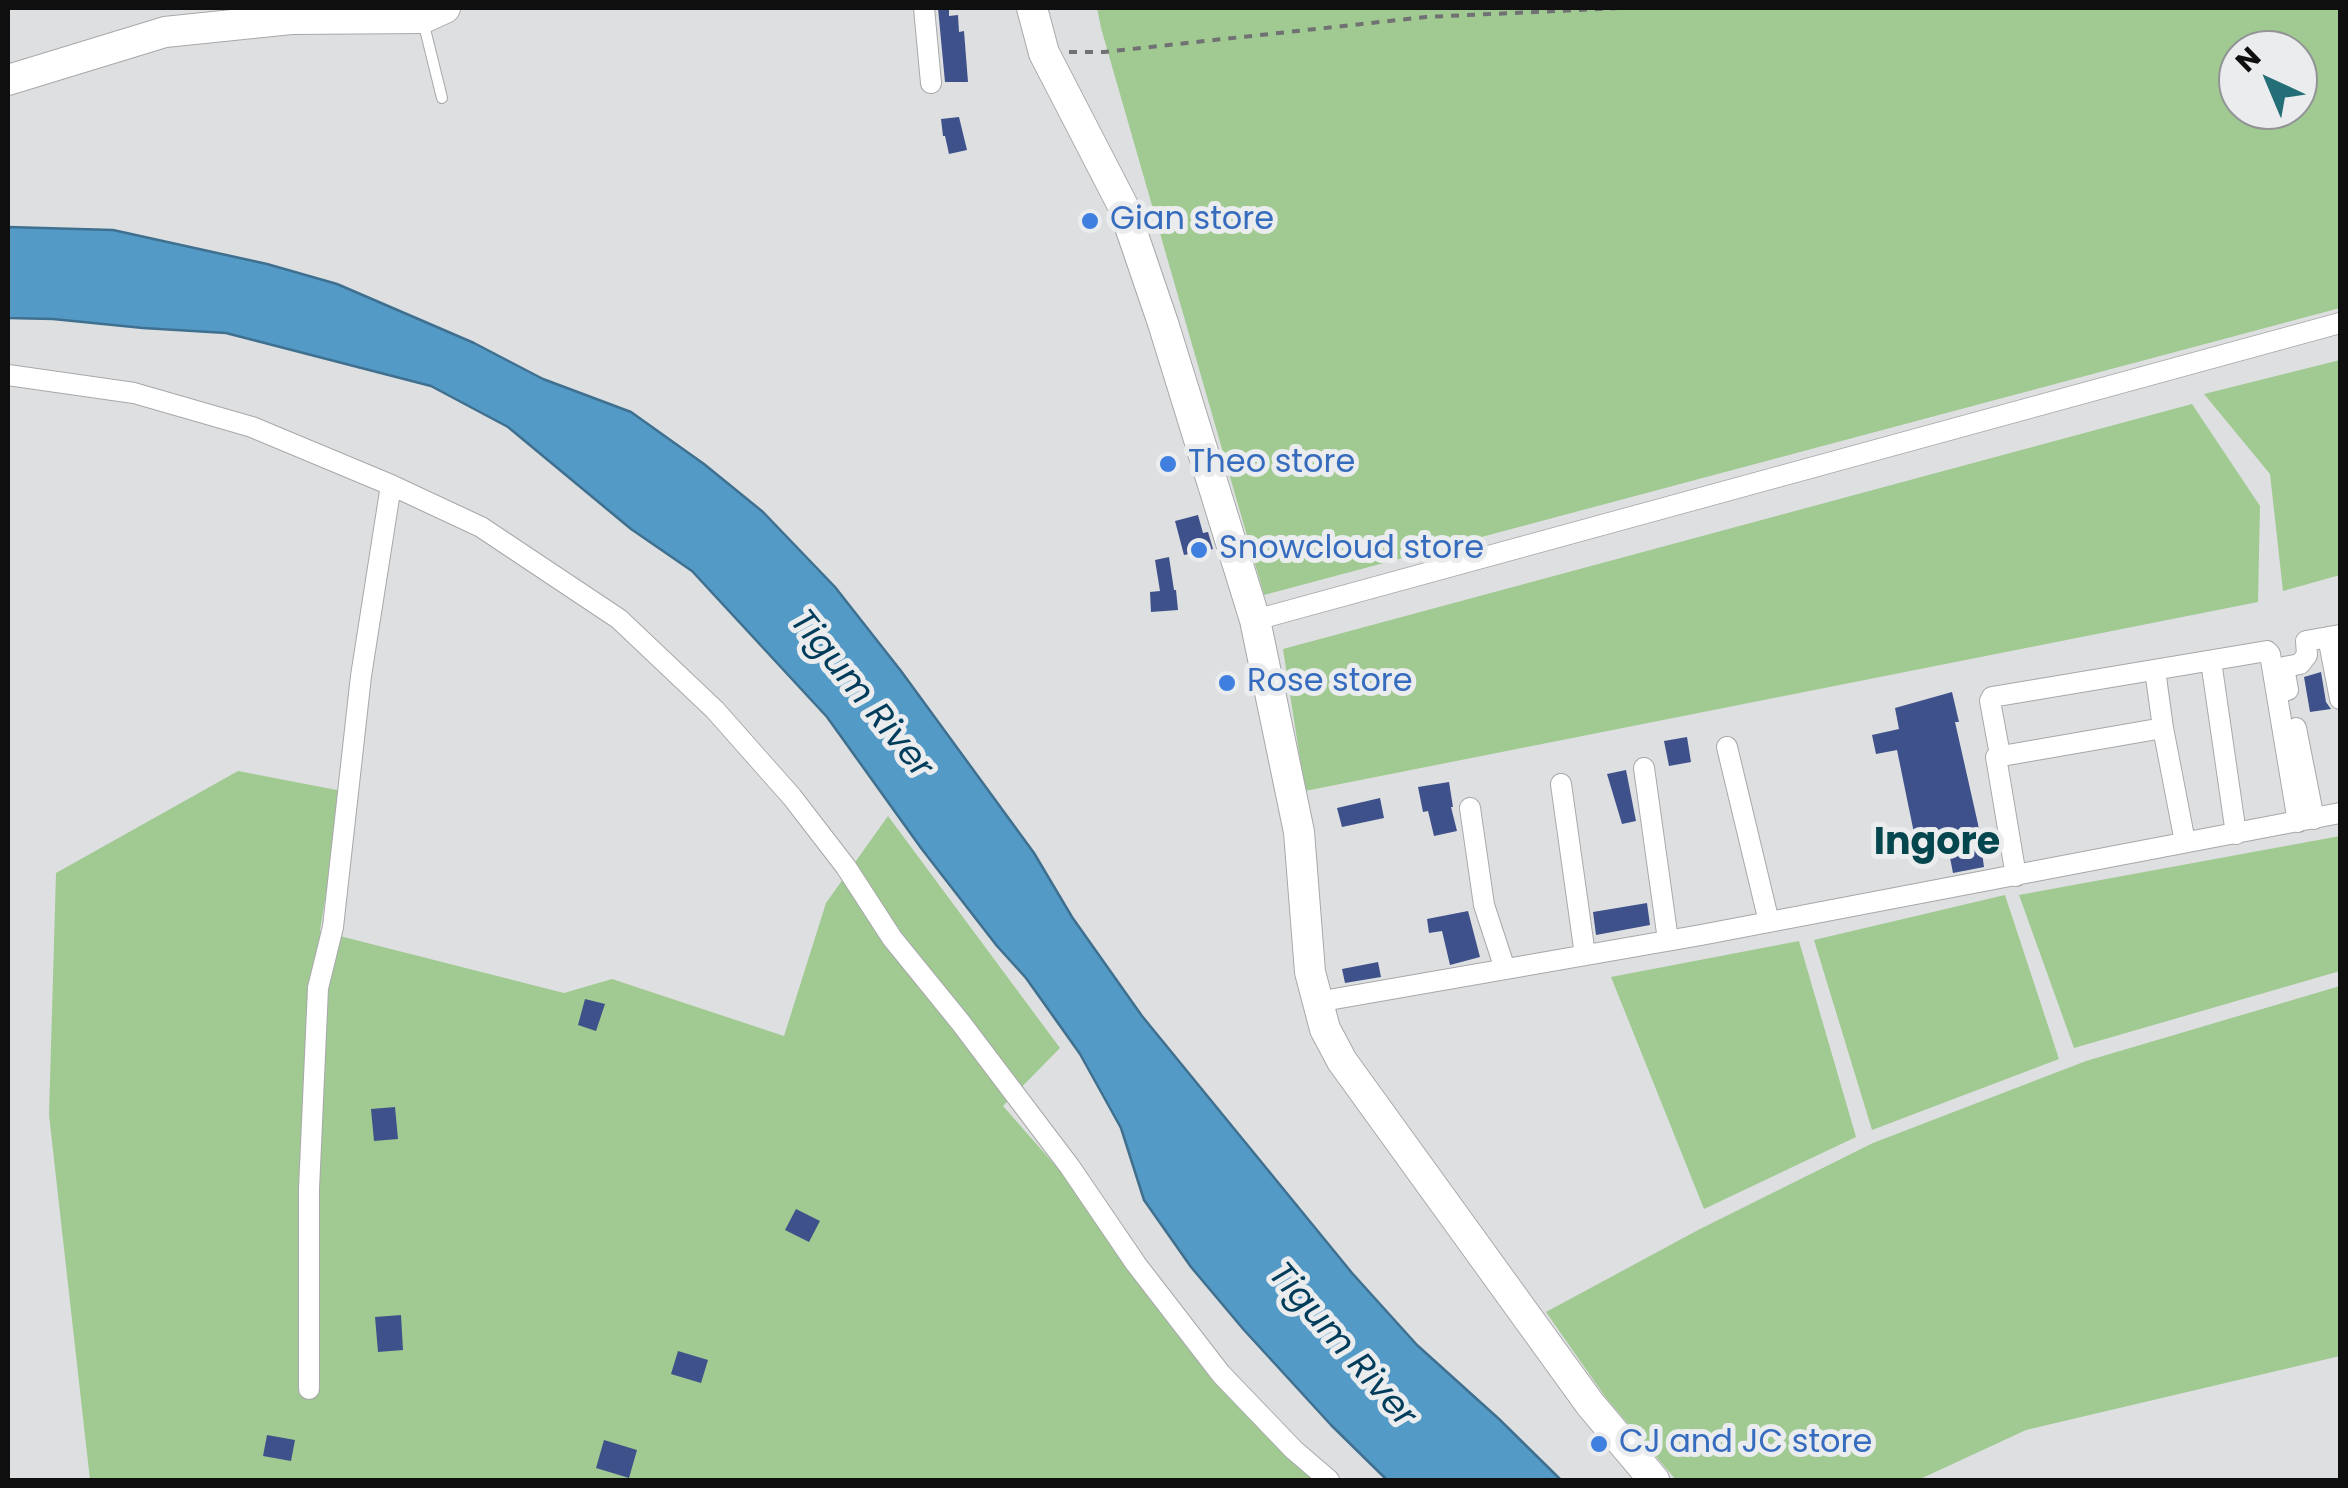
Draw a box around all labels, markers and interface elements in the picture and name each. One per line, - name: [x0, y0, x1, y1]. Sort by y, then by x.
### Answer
- north arrow: [2218, 30, 2318, 130]
- text: N: [2227, 38, 2269, 81]
- place label: Gian store: [1110, 202, 1274, 240]
- marker: Gian store: [1079, 210, 1101, 232]
- place label: Theo store: [1188, 445, 1355, 483]
- marker: Theo store: [1157, 453, 1179, 475]
- place label: Snowcloud store: [1219, 531, 1484, 569]
- marker: Snowcloud store: [1188, 539, 1210, 561]
- water label: Tigum River: [779, 602, 941, 788]
- place label: Rose store: [1247, 664, 1413, 702]
- marker: Rose store: [1216, 672, 1238, 694]
- district label: Ingore: [1874, 821, 2000, 867]
- water label: Tigum River: [1258, 1255, 1424, 1437]
- place label: CJ and JC store: [1619, 1425, 1872, 1463]
- marker: CJ and JC store: [1588, 1433, 1610, 1455]

